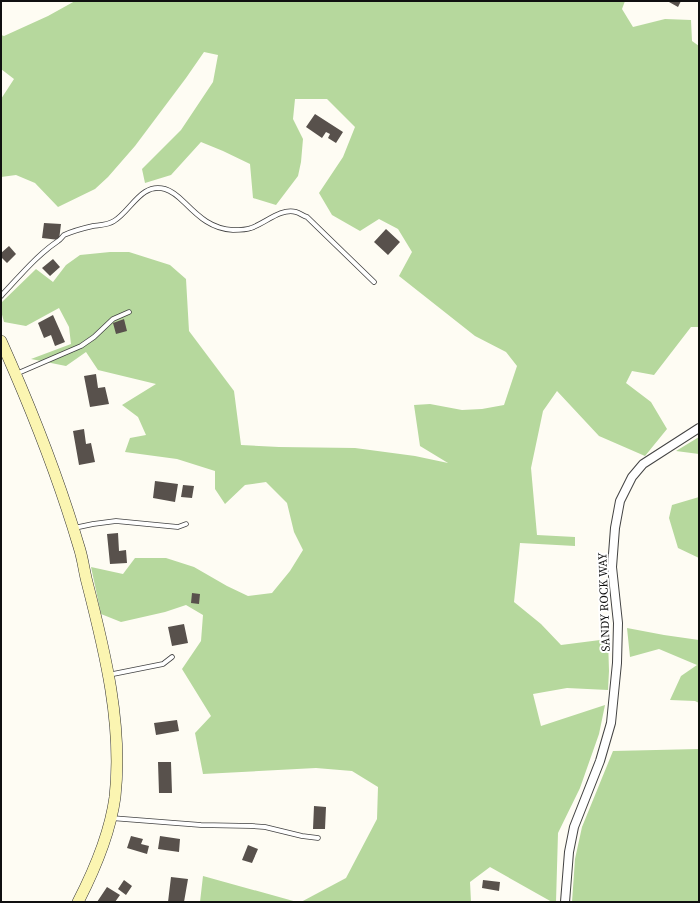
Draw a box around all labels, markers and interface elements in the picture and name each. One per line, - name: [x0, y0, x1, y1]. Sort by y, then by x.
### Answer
- street label: SANDY ROCK WAY: [594, 552, 614, 652]

